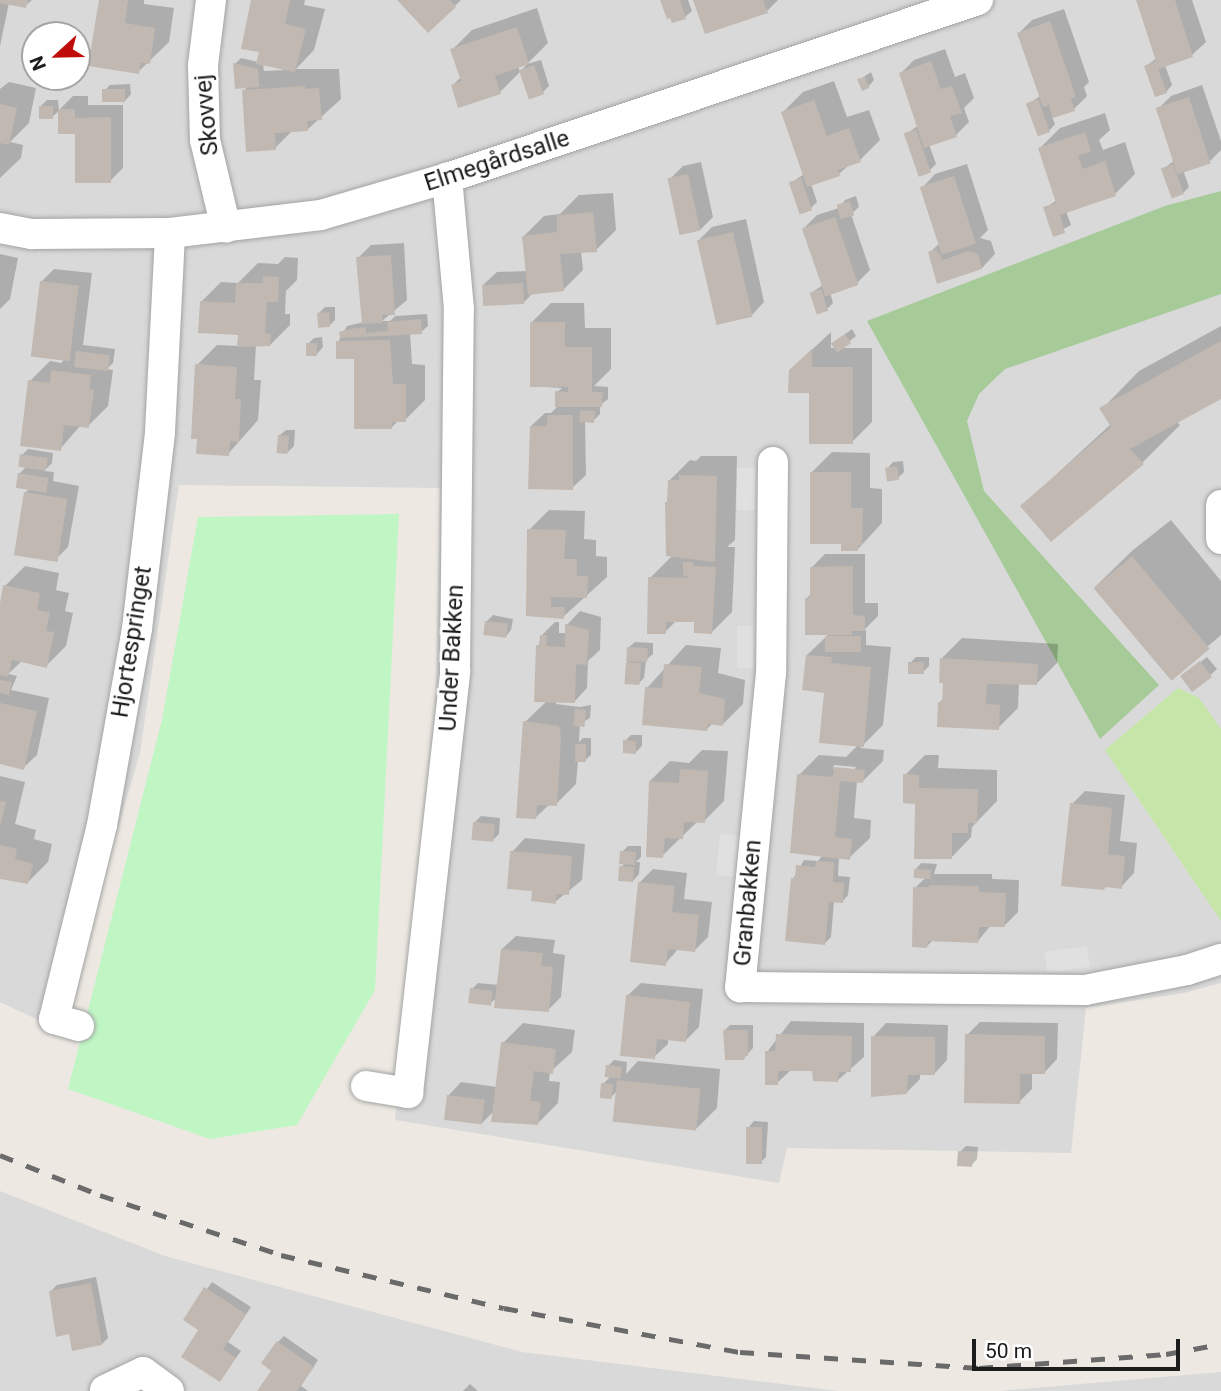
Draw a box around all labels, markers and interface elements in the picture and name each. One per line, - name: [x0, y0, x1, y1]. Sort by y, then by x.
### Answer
- north arrow: [21, 21, 91, 91]
- text: N: [25, 53, 51, 74]
- street label: Skovvej: [189, 73, 225, 157]
- street label: Elmegårdsalle: [421, 124, 573, 198]
- street label: Hjortespringet: [106, 564, 158, 720]
- street label: Under Bakken: [434, 584, 470, 732]
- street label: Granbakken: [728, 839, 768, 967]
- scale bar: [976, 1324, 1184, 1368]
- text: 50 m: [985, 1339, 1032, 1363]

